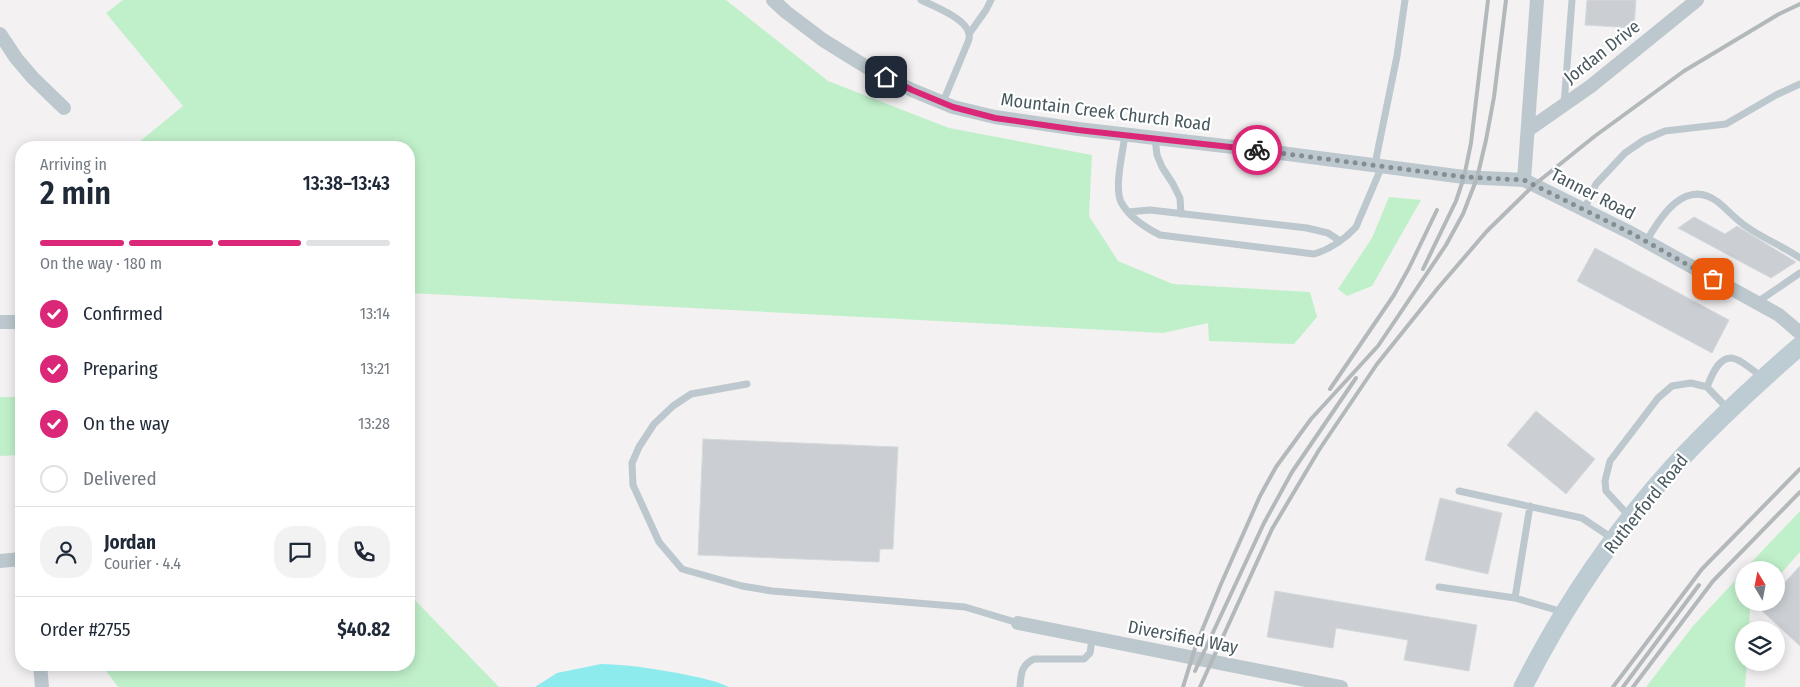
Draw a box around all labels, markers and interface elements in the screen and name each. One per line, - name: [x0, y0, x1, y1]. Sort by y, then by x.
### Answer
- street label: Jordan Drive: [1560, 15, 1644, 89]
- pin: [865, 56, 907, 98]
- icon: home: [872, 63, 900, 91]
- street label: Mountain Creek Church Road: [1000, 88, 1212, 136]
- courier: [1232, 125, 1282, 175]
- icon: bike: [1243, 136, 1271, 164]
- text: Arriving in: [40, 155, 107, 174]
- street label: Tanner Road: [1547, 163, 1639, 225]
- text: 13:38–13:43: [303, 172, 390, 195]
- text: 2 min: [40, 174, 111, 212]
- text: On the way · 180 m: [40, 254, 162, 273]
- pin: [1692, 258, 1734, 300]
- icon: bag: [1699, 265, 1727, 293]
- icon: check: [40, 300, 68, 328]
- text: Confirmed: [83, 302, 163, 325]
- text: 13:14: [360, 304, 390, 323]
- icon: check: [40, 355, 68, 383]
- text: Preparing: [83, 357, 158, 380]
- text: 13:21: [360, 359, 390, 378]
- icon: check: [40, 410, 68, 438]
- text: On the way: [83, 412, 169, 435]
- text: 13:28: [358, 414, 390, 433]
- street label: Rutherford Road: [1599, 450, 1693, 558]
- text: Delivered: [83, 467, 157, 490]
- button: person: [40, 526, 92, 578]
- button: chat: [274, 526, 326, 578]
- button: phone: [338, 526, 390, 578]
- text: Jordan: [104, 531, 156, 554]
- text: Courier · 4.4: [104, 554, 181, 573]
- north arrow: [1735, 561, 1785, 611]
- map controls: [1735, 561, 1785, 671]
- street label: Diversified Way: [1126, 616, 1240, 658]
- text: Order #2755: [40, 618, 131, 641]
- text: $40.82: [337, 618, 390, 641]
- button: layers: [1735, 621, 1785, 671]

